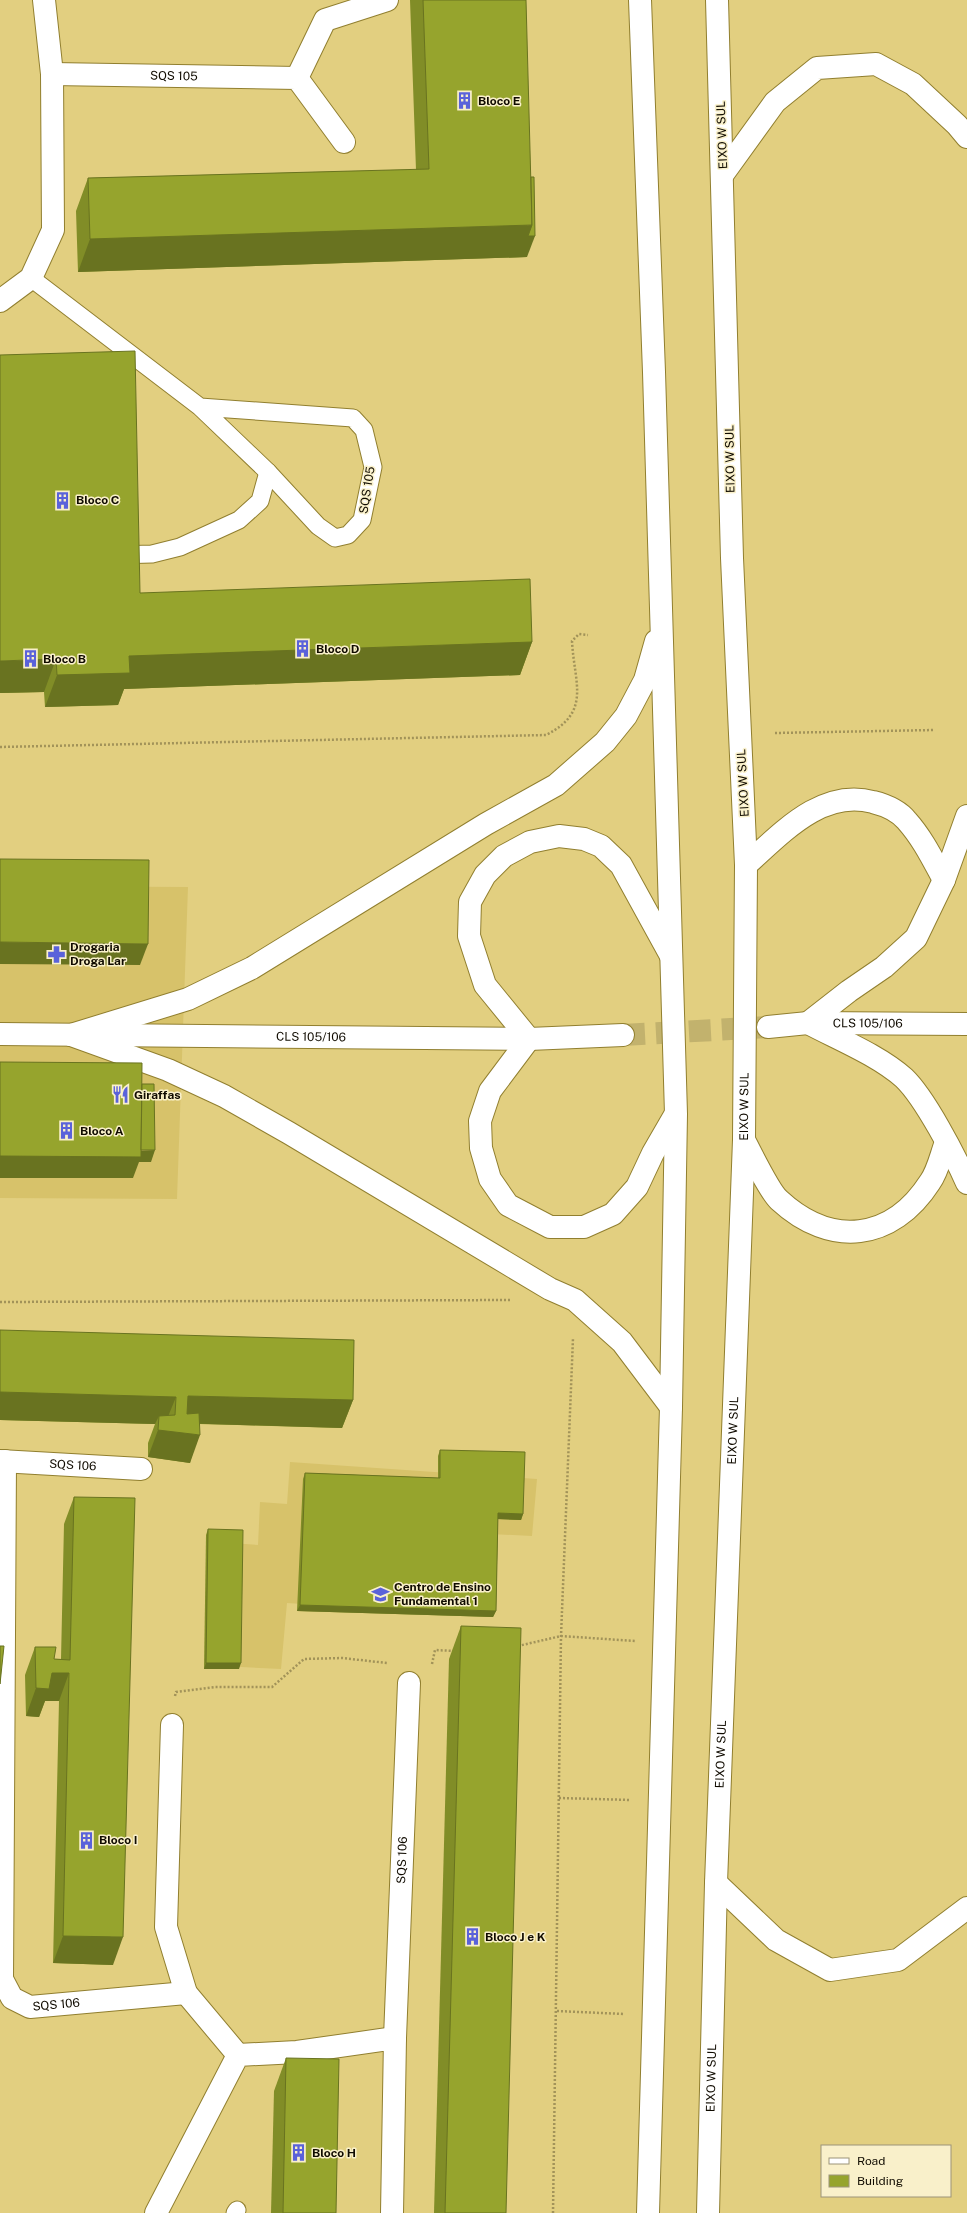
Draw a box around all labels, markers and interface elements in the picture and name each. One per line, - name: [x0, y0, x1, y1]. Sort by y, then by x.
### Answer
- street label: SQS 105: [150, 69, 198, 83]
- building icon: Bloco E: [455, 91, 475, 111]
- place label: Bloco E: [478, 94, 520, 108]
- street label: EIXO W SUL: [714, 101, 730, 169]
- street label: EIXO W SUL: [722, 425, 738, 493]
- street label: SQS 105: [356, 465, 378, 515]
- building icon: Bloco C: [53, 490, 73, 510]
- place label: Bloco C: [76, 493, 120, 507]
- building icon: Bloco D: [293, 639, 313, 659]
- place label: Bloco D: [316, 642, 360, 656]
- building icon: Bloco B: [20, 649, 40, 669]
- place label: Bloco B: [43, 652, 86, 666]
- street label: EIXO W SUL: [734, 749, 752, 817]
- place label: Drogaria Droga Lar: [70, 940, 126, 968]
- pharmacy icon: Drogaria Droga Lar: [47, 944, 67, 964]
- street label: CLS 105/106: [833, 1016, 903, 1031]
- street label: CLS 105/106: [276, 1030, 346, 1044]
- street label: EIXO W SUL: [737, 1072, 751, 1141]
- restaurant icon: Giraffas: [111, 1085, 131, 1105]
- place label: Giraffas: [134, 1088, 180, 1102]
- building icon: Bloco A: [57, 1121, 77, 1141]
- place label: Bloco A: [80, 1124, 124, 1138]
- street label: EIXO W SUL: [725, 1396, 741, 1465]
- street label: SQS 106: [49, 1457, 97, 1473]
- place label: Centro de Ensino Fundamental 1: [394, 1580, 491, 1608]
- school or university icon: Centro de Ensino Fundamental 1: [371, 1584, 391, 1604]
- street label: EIXO W SUL: [713, 1720, 729, 1789]
- building icon: Bloco I: [76, 1830, 96, 1850]
- place label: Bloco I: [99, 1833, 138, 1847]
- street label: SQS 106: [394, 1836, 410, 1884]
- building icon: Bloco J e K: [462, 1927, 482, 1947]
- place label: Bloco J e K: [485, 1930, 546, 1944]
- street label: SQS 106: [32, 1996, 81, 2014]
- street label: EIXO W SUL: [703, 2044, 719, 2112]
- building icon: Bloco H: [289, 2143, 309, 2163]
- legend: [821, 2145, 951, 2197]
- place label: Bloco H: [312, 2146, 356, 2160]
- text: Road: [857, 2154, 885, 2168]
- text: Building: [857, 2174, 903, 2188]

